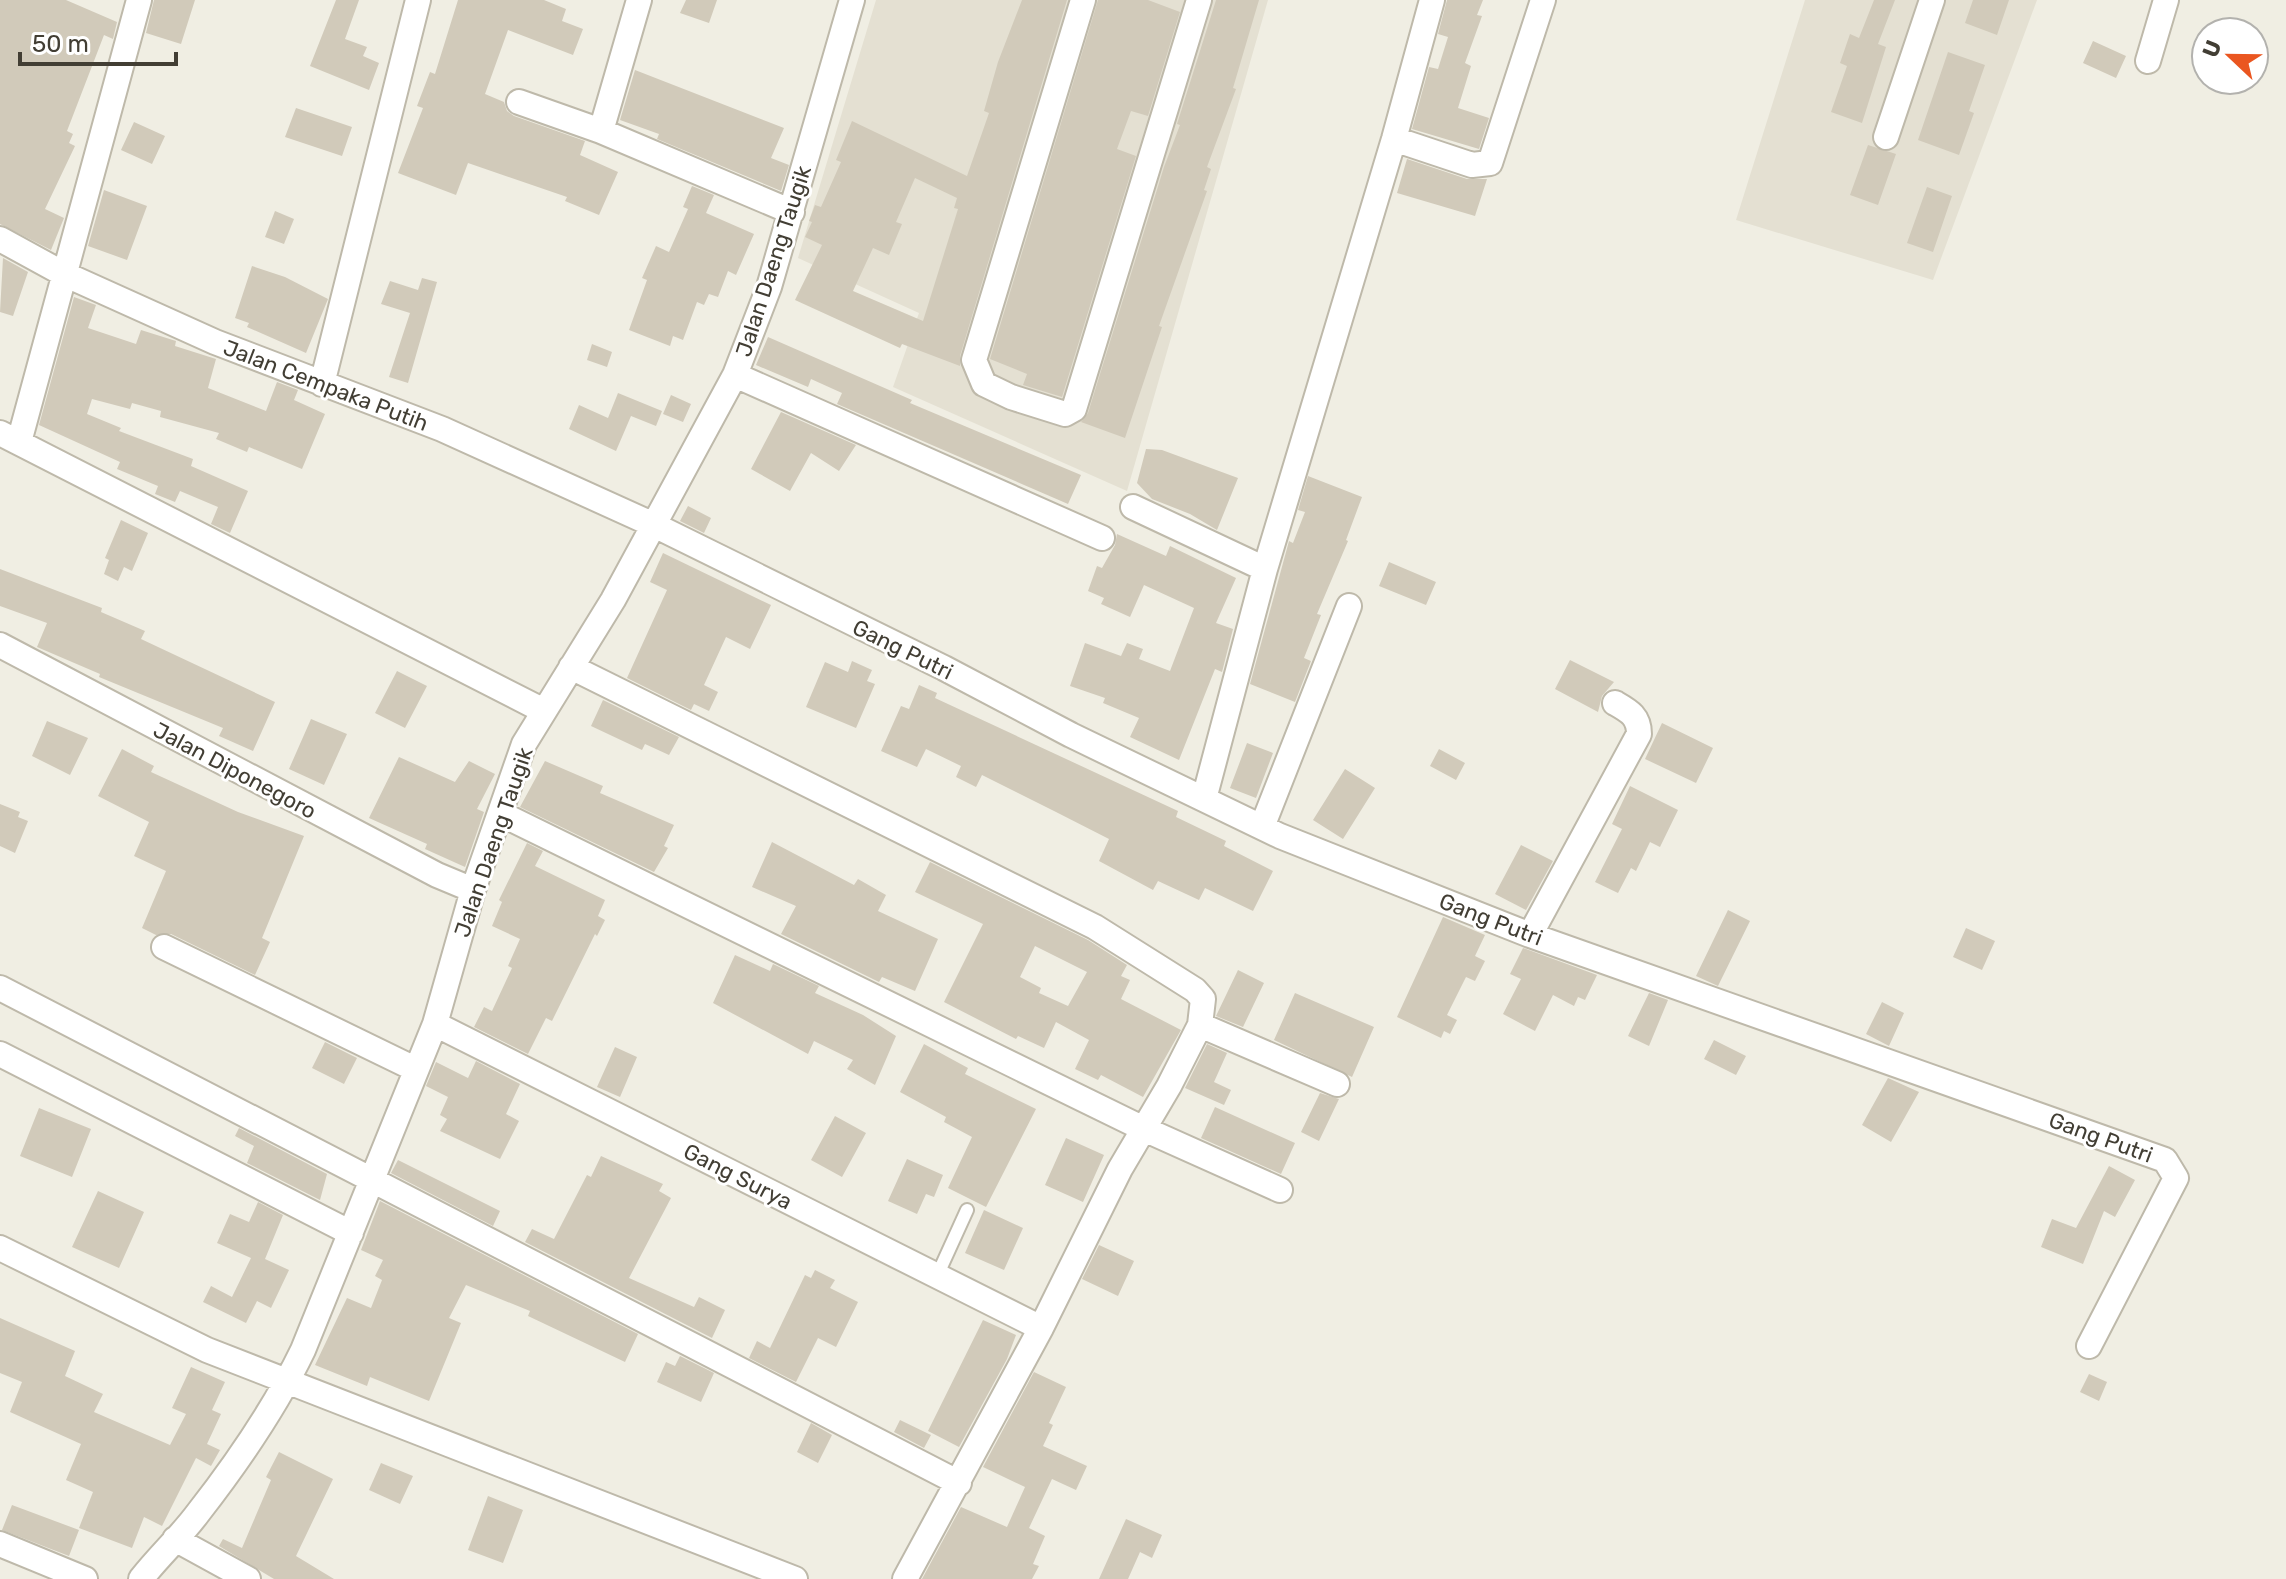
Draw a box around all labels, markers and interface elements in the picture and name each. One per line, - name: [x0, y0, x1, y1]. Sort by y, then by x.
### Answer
- scale bar: [20, 16, 176, 66]
- north arrow: [2190, 16, 2270, 96]
- text: 50 m: [32, 30, 89, 58]
- text: U: [2196, 36, 2227, 61]
- street label: Jalan Daeng Taugik: [730, 162, 817, 360]
- street label: Jalan Cempaka Putih: [220, 334, 432, 437]
- street label: Gang Putri: [848, 614, 958, 685]
- street label: Jalan Diponegoro: [149, 716, 321, 825]
- street label: Jalan Daeng Taugik: [448, 743, 539, 941]
- street label: Gang Putri: [1435, 887, 1546, 952]
- street label: Gang Putri: [2045, 1106, 2156, 1169]
- street label: Gang Surya: [679, 1138, 797, 1215]

